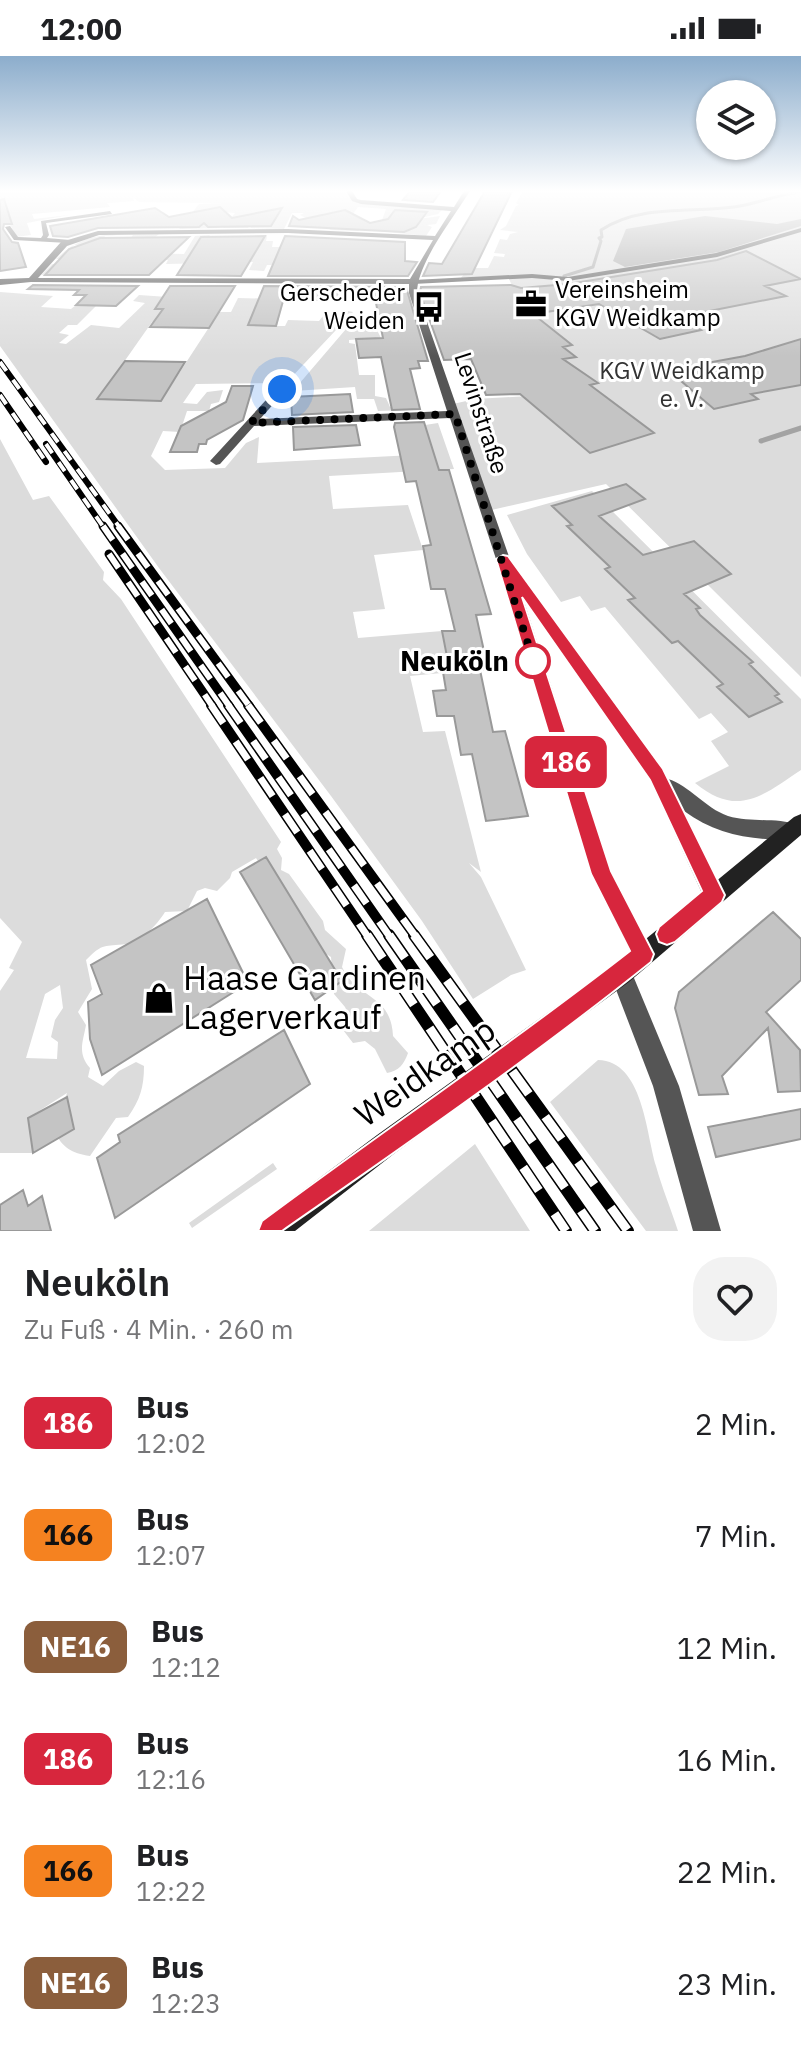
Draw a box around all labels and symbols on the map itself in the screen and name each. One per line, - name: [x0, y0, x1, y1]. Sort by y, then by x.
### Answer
- place label: Vereinsheim KGV Weidkamp: [555, 273, 721, 333]
- place label: Gerscheder Weiden: [280, 276, 405, 336]
- office icon: Vereinsheim KGV Weidkamp: [514, 287, 548, 321]
- bus stop icon: Gerscheder Weiden: [412, 290, 446, 324]
- street label: Levinstraße: [447, 348, 517, 478]
- park label: KGV Weidkamp e. V.: [599, 354, 765, 414]
- your location: [262, 369, 302, 409]
- place label: Neuköln: [400, 642, 509, 679]
- marker: Neuköln: [516, 644, 550, 678]
- line badge: 186: [520, 736, 612, 788]
- place label: Haase Gardinen Lagerverkauf: [183, 955, 426, 1038]
- shop icon: Haase Gardinen Lagerverkauf: [142, 981, 176, 1015]
- street label: Weidkamp: [345, 1007, 503, 1136]

